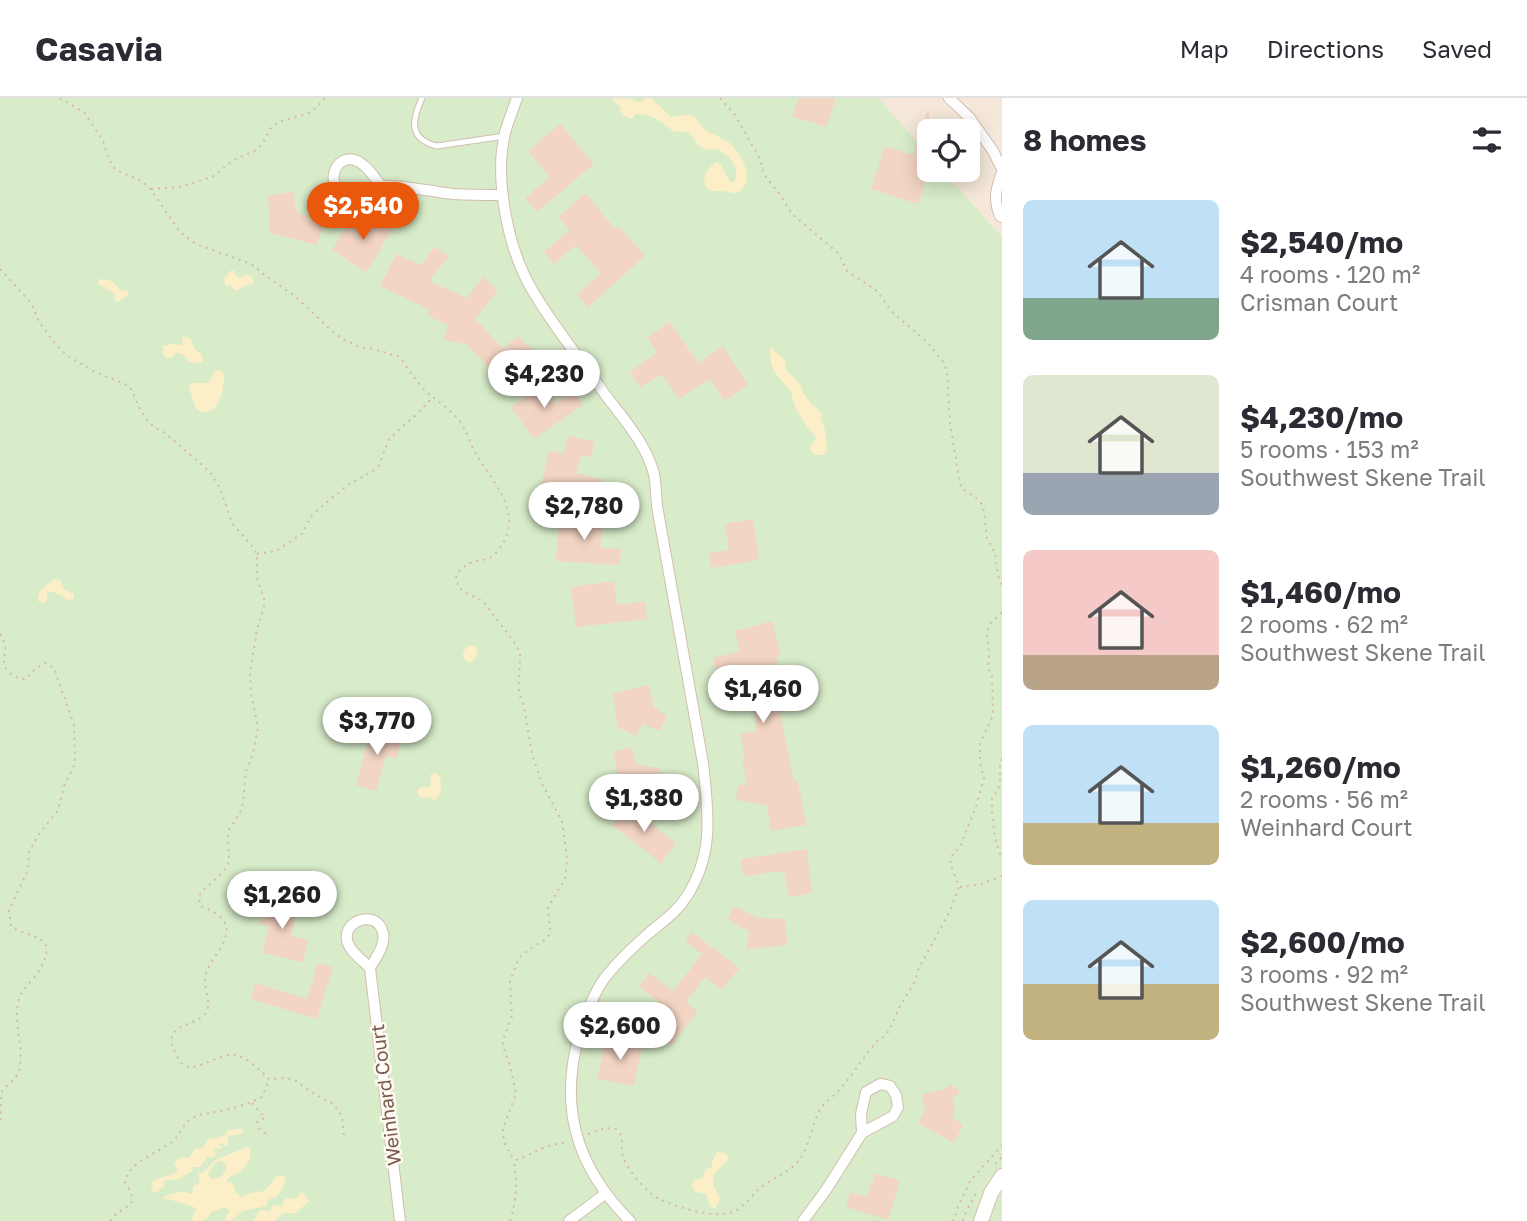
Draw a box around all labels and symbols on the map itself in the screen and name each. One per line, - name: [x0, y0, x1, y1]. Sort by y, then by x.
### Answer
- pin: $2,540: [306, 183, 420, 242]
- pin: $4,230: [487, 350, 601, 410]
- pin: $2,780: [527, 482, 641, 542]
- pin: $1,460: [706, 666, 820, 725]
- pin: $3,770: [320, 698, 434, 757]
- pin: $1,380: [587, 774, 701, 834]
- pin: $1,260: [225, 872, 339, 931]
- pin: $2,600: [563, 1002, 677, 1062]
- street label: Weinhard Court: [365, 1023, 405, 1167]

